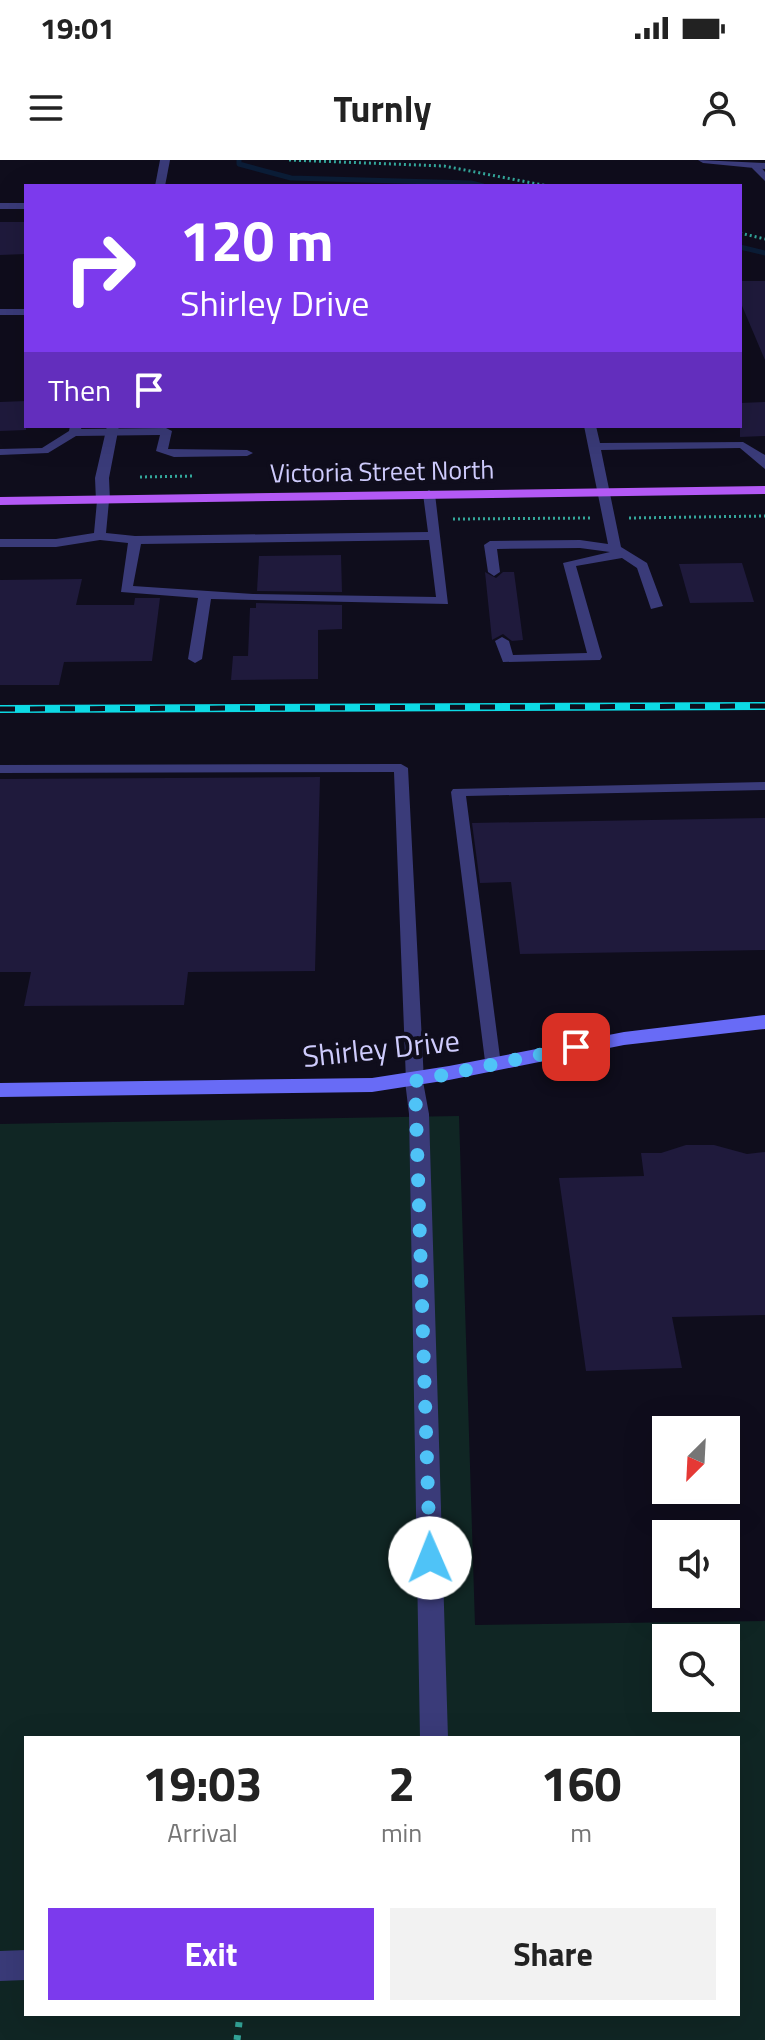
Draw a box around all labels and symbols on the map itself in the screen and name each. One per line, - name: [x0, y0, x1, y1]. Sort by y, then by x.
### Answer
- street label: Victoria Street North: [269, 450, 495, 492]
- pin: [542, 1013, 610, 1081]
- street label: Shirley Drive: [300, 1017, 462, 1079]
- north arrow: [652, 1416, 740, 1504]
- position arrow: [388, 1516, 472, 1600]

